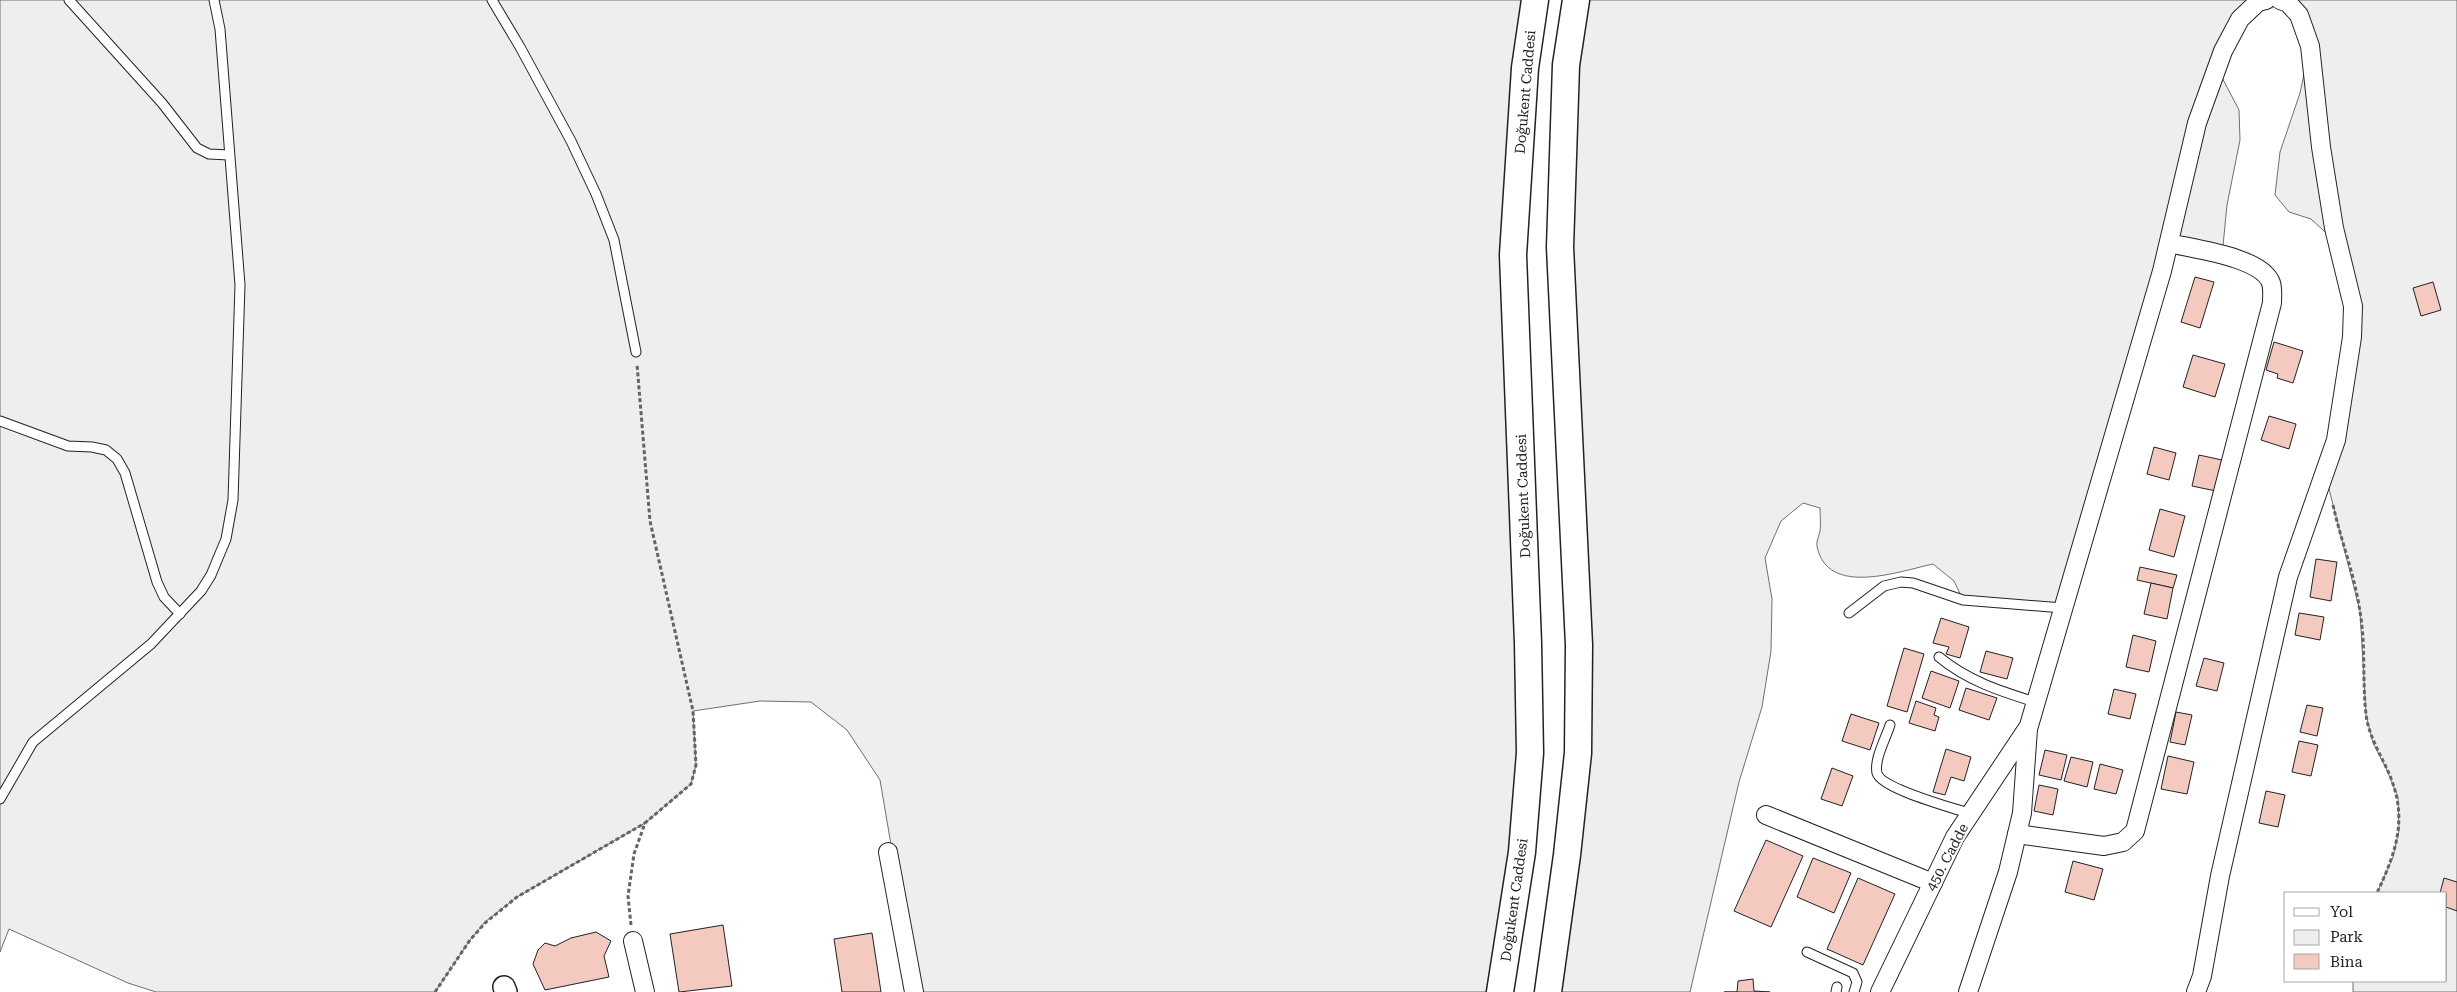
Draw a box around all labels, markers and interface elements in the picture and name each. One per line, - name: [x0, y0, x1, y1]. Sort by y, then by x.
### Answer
- street label: Doğukent Caddesi: [1512, 29, 1538, 155]
- street label: Doğukent Caddesi: [1513, 433, 1533, 558]
- street label: 450. Cadde: [1923, 820, 1972, 893]
- street label: Doğukent Caddesi: [1497, 837, 1531, 963]
- legend: [2284, 892, 2447, 982]
- text: Yol: [2330, 903, 2353, 921]
- text: Park: [2330, 928, 2364, 946]
- text: Bina: [2330, 953, 2363, 971]

